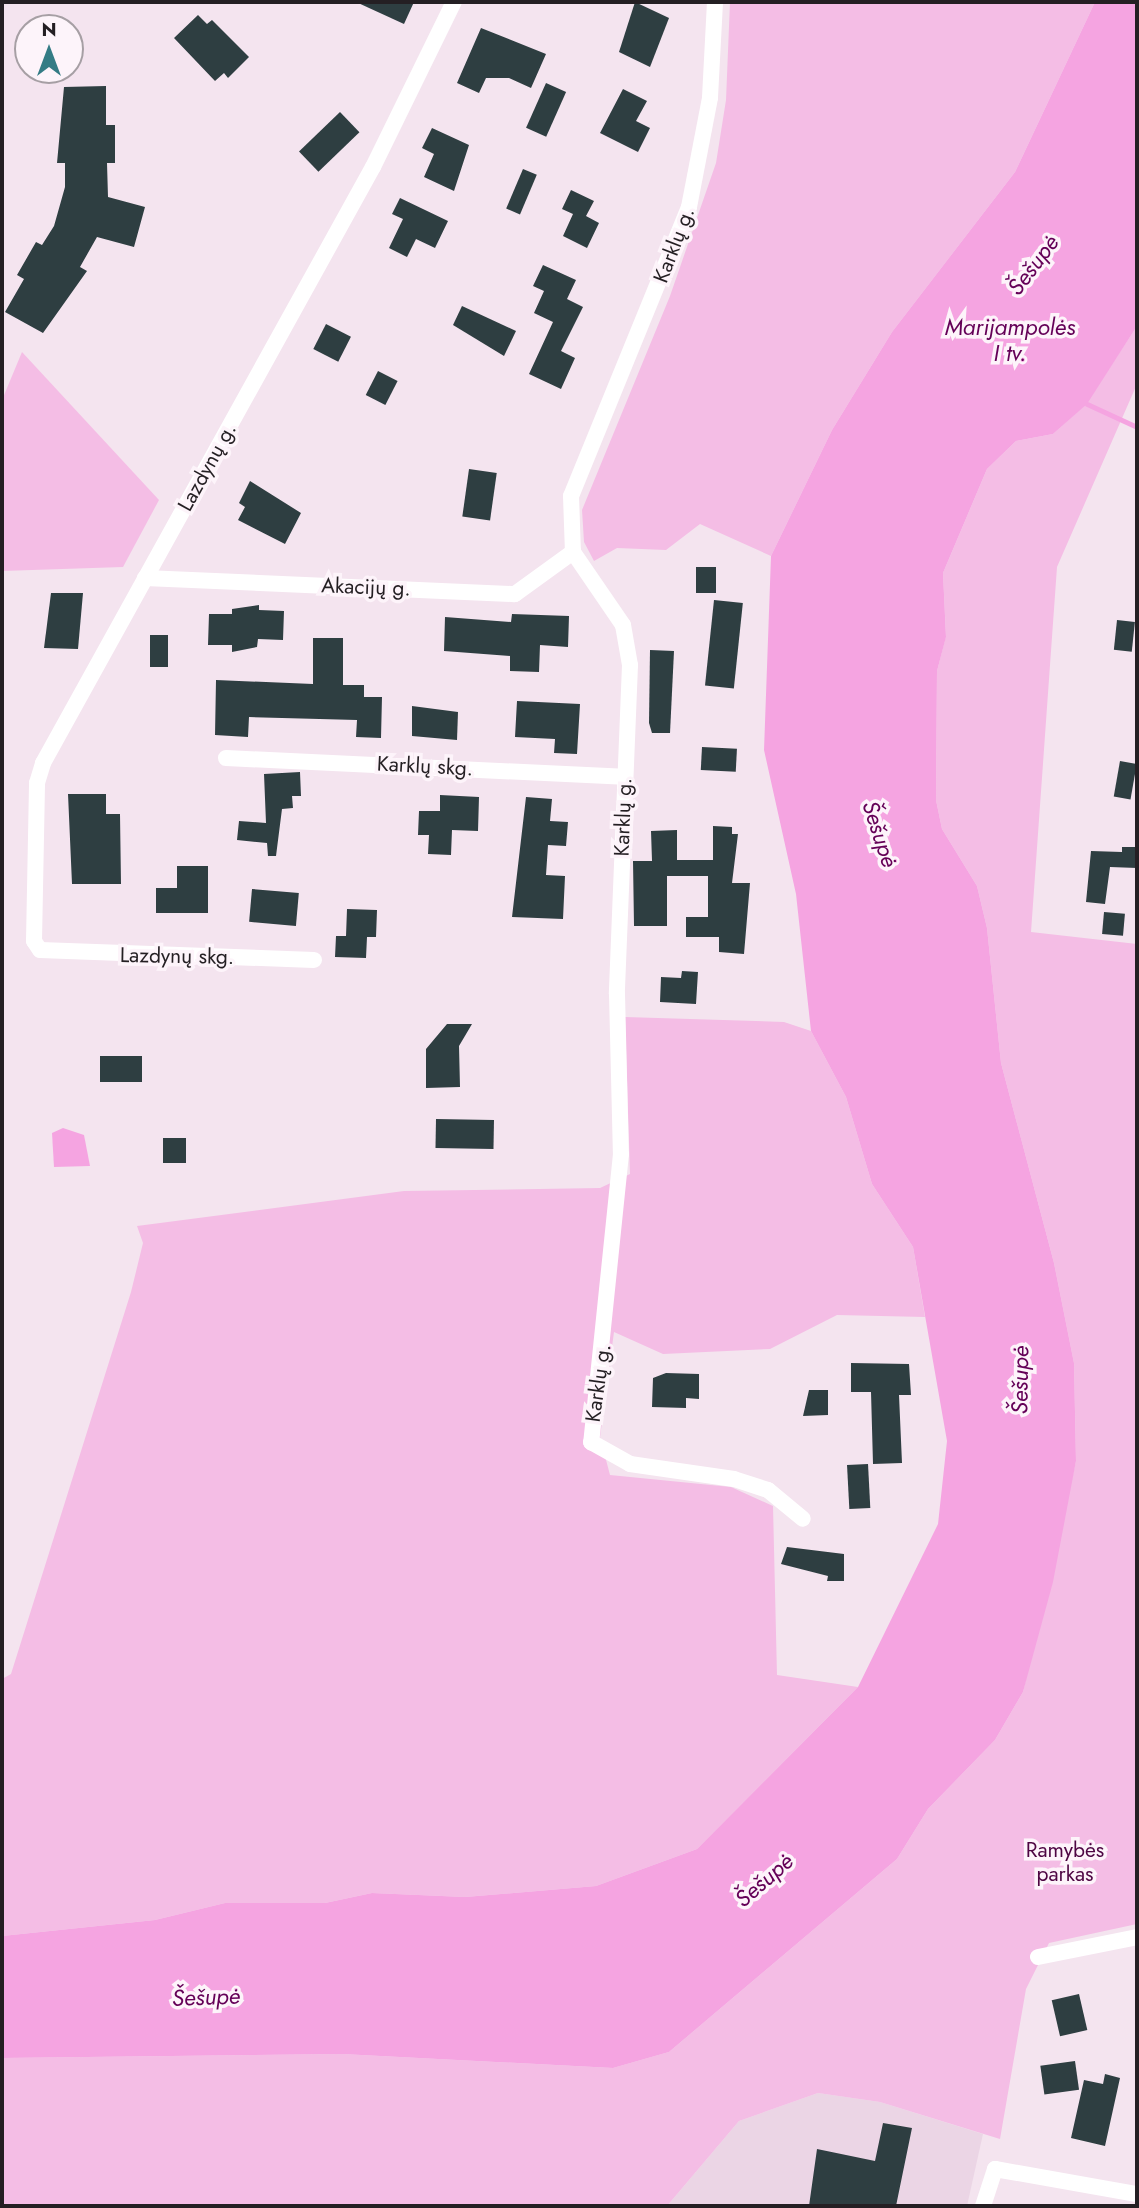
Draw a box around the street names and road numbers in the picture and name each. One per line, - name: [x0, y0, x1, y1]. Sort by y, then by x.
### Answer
- street label: Karklų g.: [648, 204, 700, 286]
- street label: Lazdynų g.: [172, 418, 242, 516]
- street label: Akacijų g.: [321, 573, 411, 601]
- street label: Karklų skg.: [376, 751, 474, 781]
- street label: Karklų g.: [609, 777, 637, 857]
- street label: Lazdynų skg.: [120, 942, 234, 970]
- street label: Karklų g.: [580, 1342, 616, 1424]

